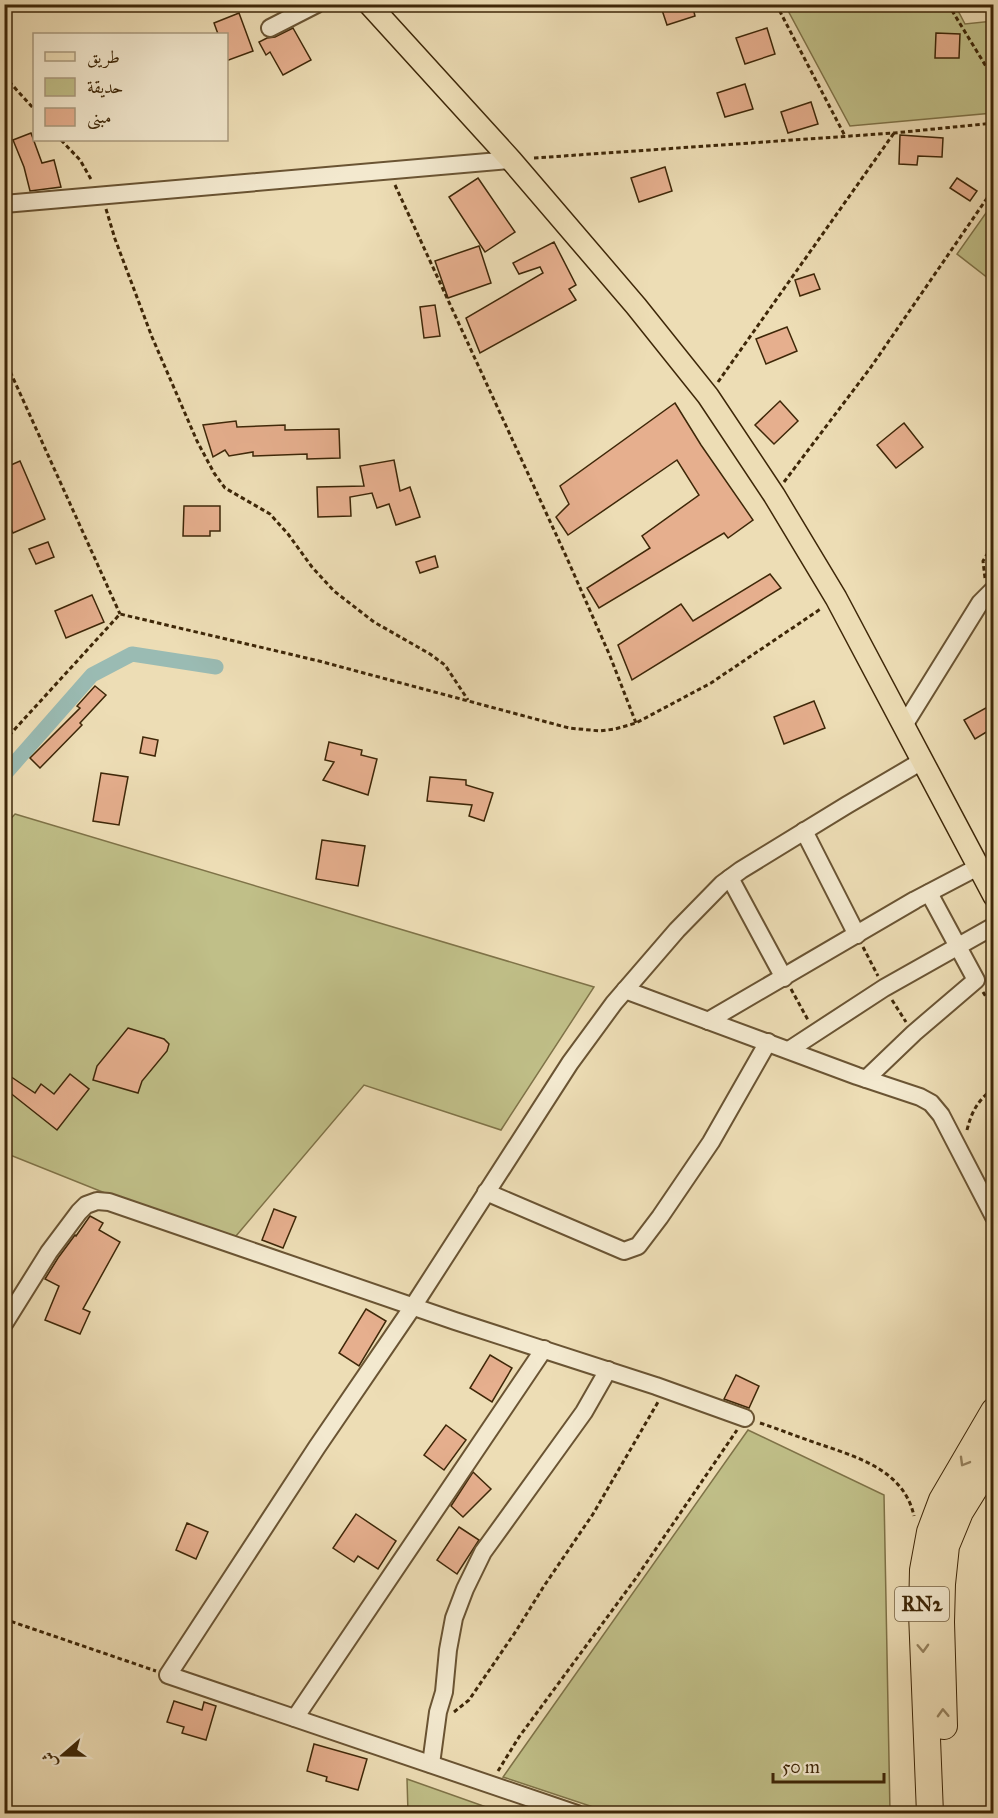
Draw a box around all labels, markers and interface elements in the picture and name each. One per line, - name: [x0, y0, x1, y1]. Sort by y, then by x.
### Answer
- legend: [33, 33, 228, 141]
- text: طريق: [87, 46, 120, 69]
- text: حديقة: [87, 76, 123, 98]
- text: مبنى: [87, 106, 112, 130]
- one-way arrow: [960, 1456, 971, 1466]
- road number: RN2: [895, 1587, 949, 1621]
- one-way arrow: [917, 1644, 930, 1653]
- one-way arrow: [937, 1709, 950, 1718]
- north arrow: [33, 1725, 93, 1785]
- scale bar: [773, 1746, 884, 1784]
- text: ش: [38, 1749, 61, 1771]
- text: 50 m: [782, 1756, 820, 1778]

